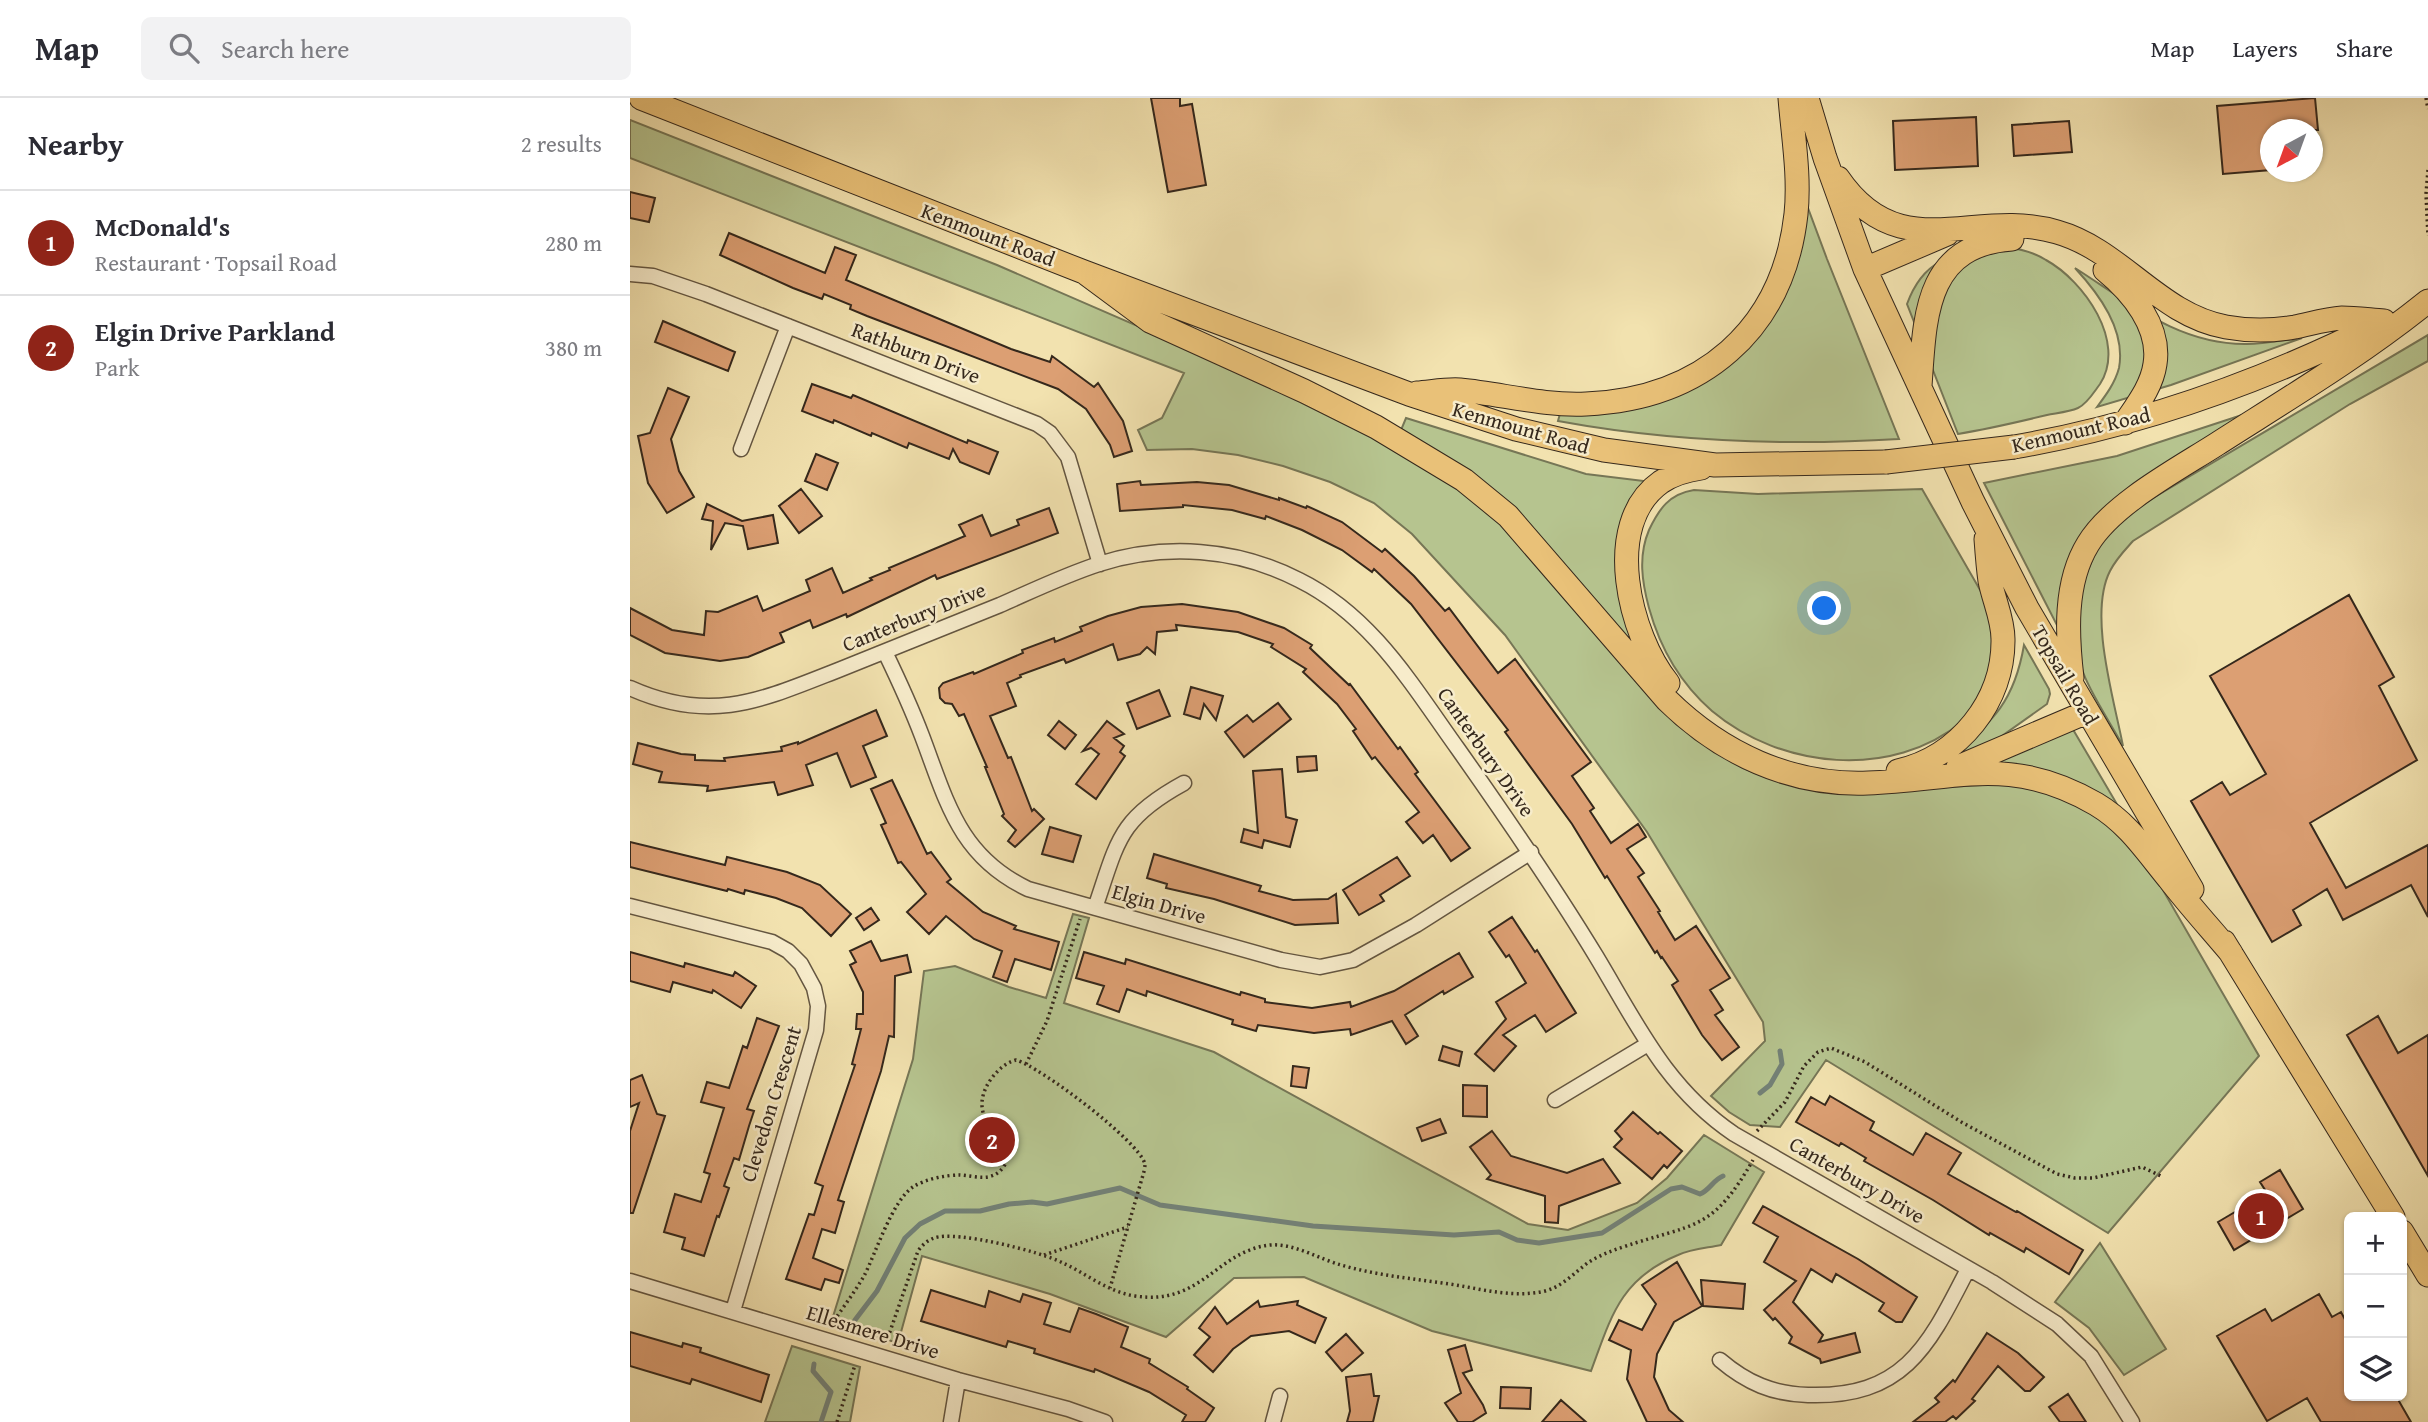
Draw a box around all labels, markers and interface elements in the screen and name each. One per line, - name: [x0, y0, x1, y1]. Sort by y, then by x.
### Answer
- search box: [141, 17, 631, 80]
- text: Map: [35, 24, 99, 72]
- icon: search: [165, 29, 203, 67]
- text: Search here: [221, 29, 349, 68]
- text: Map: [2151, 31, 2194, 66]
- text: Layers: [2232, 31, 2298, 66]
- text: Share: [2336, 31, 2393, 66]
- north arrow: [2260, 119, 2323, 182]
- text: Nearby: [28, 122, 124, 166]
- text: 2 results: [521, 127, 602, 160]
- street label: Kenmount Road: [917, 195, 1060, 275]
- text: McDonald's: [95, 207, 230, 246]
- text: 1: [45, 226, 57, 259]
- text: 280 m: [545, 226, 602, 259]
- text: Restaurant · Topsail Road: [95, 246, 337, 279]
- text: Elgin Drive Parkland: [95, 312, 335, 351]
- street label: Rathburn Drive: [847, 314, 985, 391]
- text: 2: [45, 331, 57, 364]
- text: 380 m: [545, 331, 602, 364]
- text: Park: [95, 351, 139, 384]
- street label: Kenmount Road: [1449, 393, 1594, 462]
- street label: Kenmount Road: [2009, 398, 2154, 460]
- street label: Canterbury Drive: [837, 574, 990, 659]
- your location: [1807, 591, 1841, 625]
- street label: Topsail Road: [2024, 619, 2107, 732]
- street label: Canterbury Drive: [1430, 681, 1543, 823]
- street label: Elgin Drive: [1109, 875, 1210, 932]
- street label: Clevedon Crescent: [732, 1021, 809, 1186]
- pin: 2: [969, 1114, 1015, 1166]
- street label: Canterbury Drive: [1784, 1128, 1931, 1231]
- pin: 1: [2238, 1190, 2284, 1242]
- map controls: [2344, 1212, 2407, 1401]
- button: +: [2344, 1212, 2407, 1275]
- button: −: [2344, 1275, 2407, 1338]
- street label: Ellesmere Drive: [803, 1297, 944, 1366]
- button: layers: [2344, 1338, 2407, 1401]

